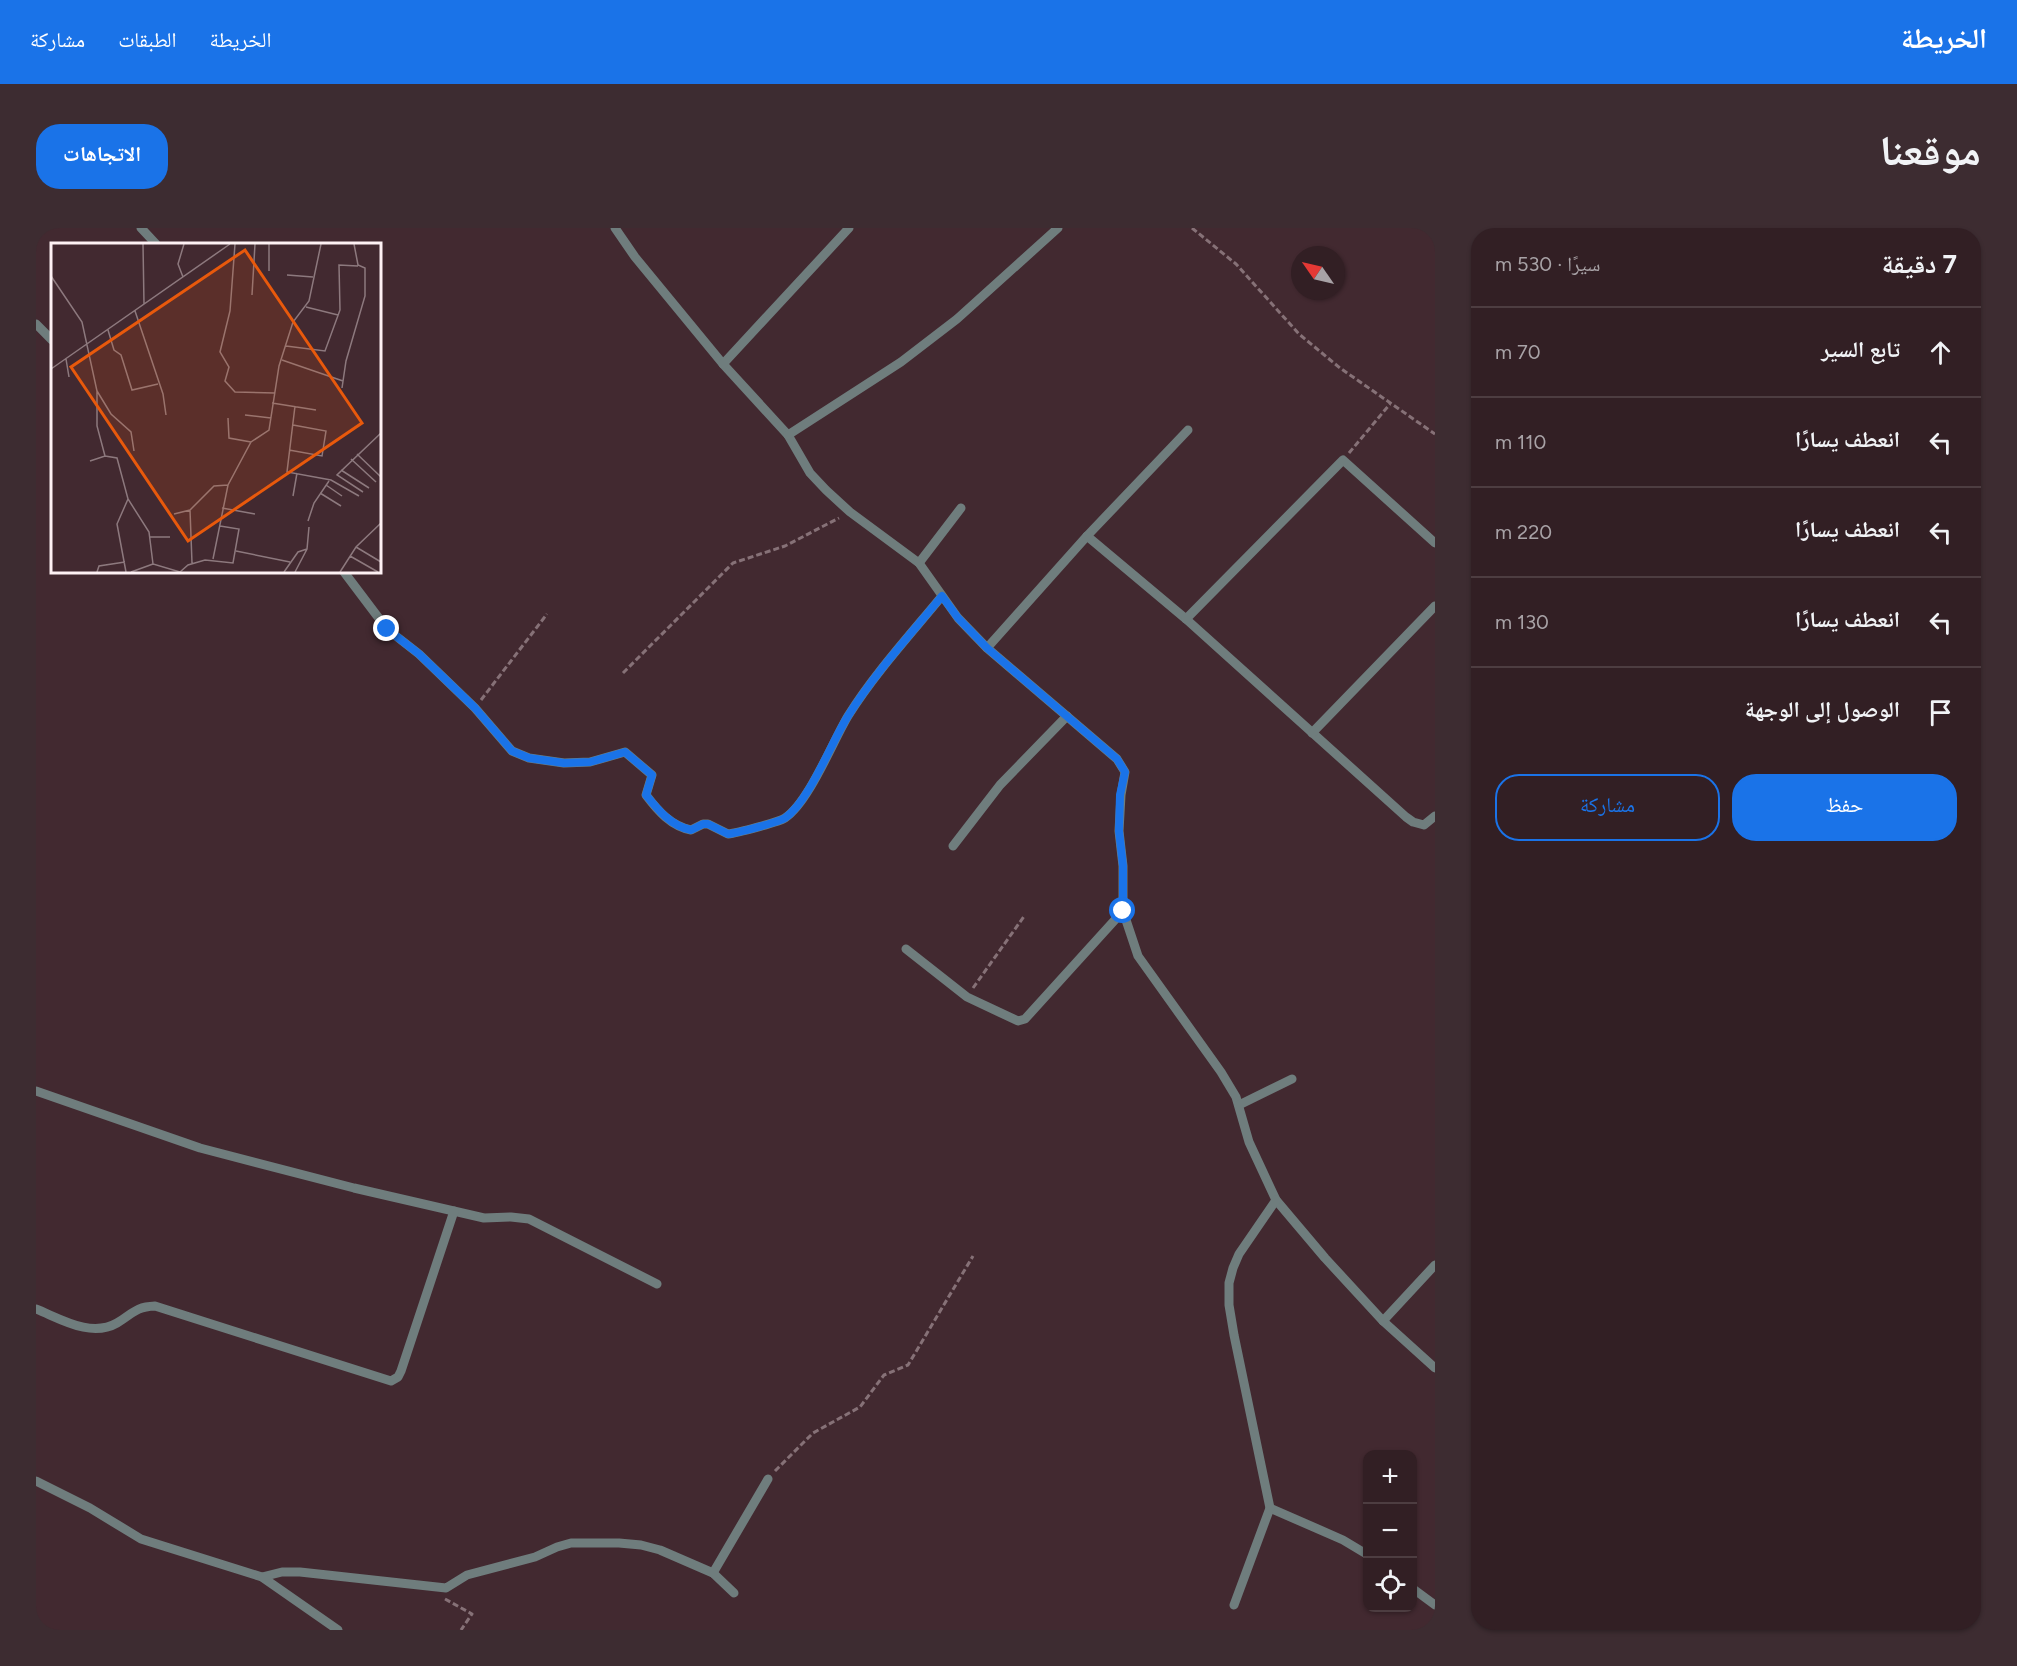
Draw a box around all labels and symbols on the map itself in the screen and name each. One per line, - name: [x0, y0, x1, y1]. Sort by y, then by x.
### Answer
- inset map: [51, 243, 381, 573]
- north arrow: [1291, 246, 1345, 300]
- route end: [373, 615, 399, 641]
- route start: [1109, 897, 1135, 923]

